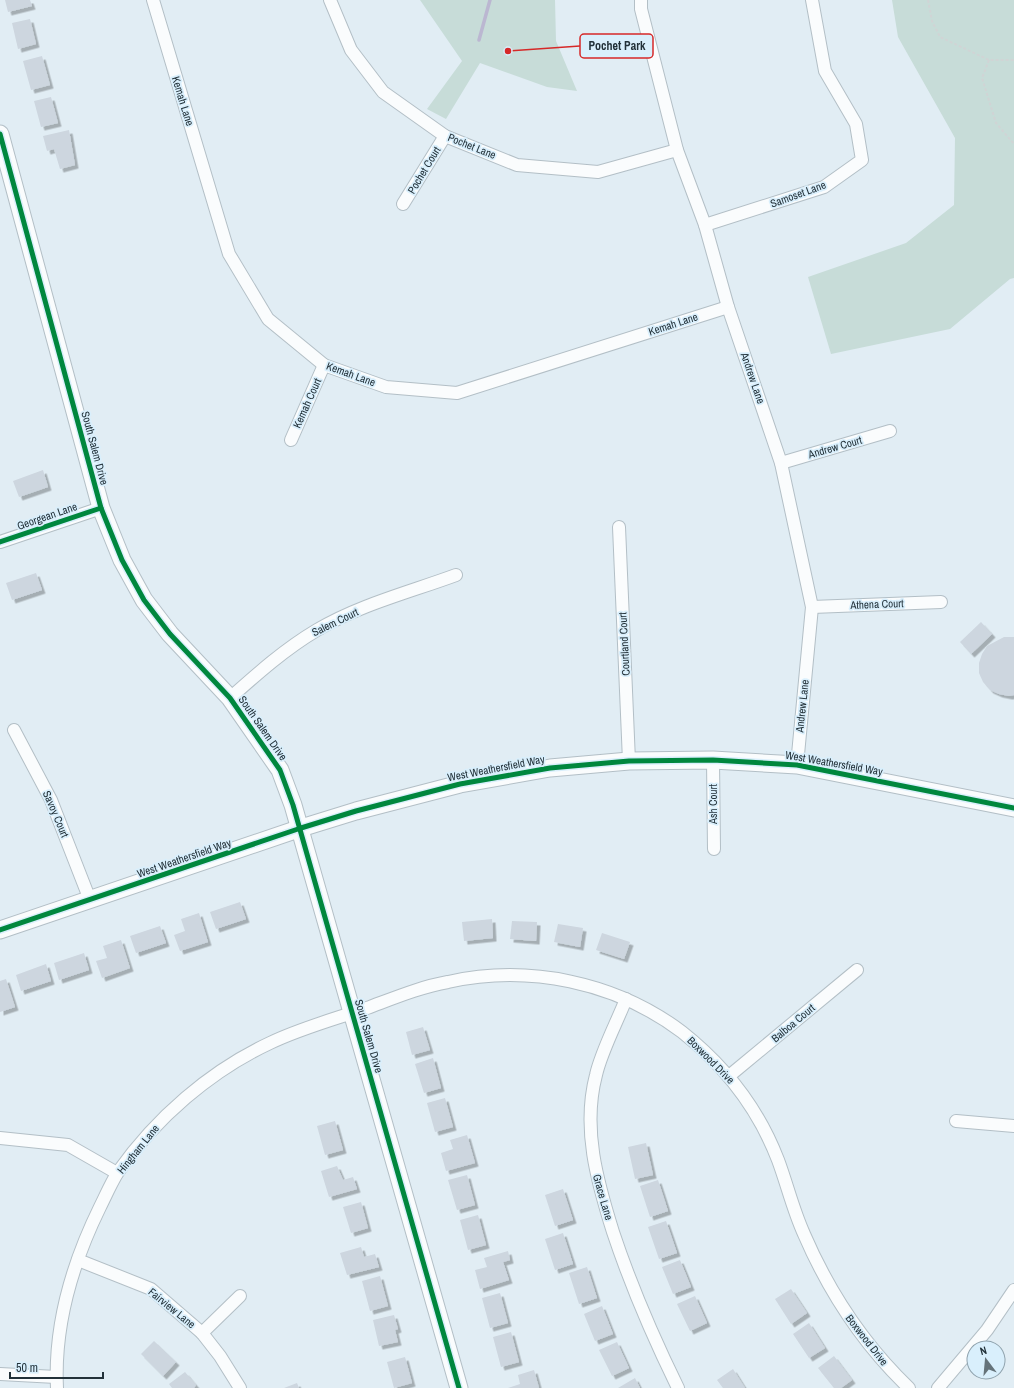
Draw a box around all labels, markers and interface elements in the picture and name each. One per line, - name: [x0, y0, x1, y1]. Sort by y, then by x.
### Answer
- callout: Pochet Park: [580, 34, 653, 58]
- text: Pochet Park: [589, 38, 646, 54]
- street label: Kemah Lane: [169, 74, 197, 128]
- street label: Pochet Lane: [446, 130, 498, 162]
- street label: Pochet Court: [404, 143, 444, 196]
- street label: Samoset Lane: [768, 177, 828, 211]
- street label: Kemah Lane: [647, 309, 699, 339]
- street label: Andrew Lane: [737, 350, 768, 405]
- street label: Kemah Lane: [325, 359, 377, 389]
- street label: Kemah Court: [290, 375, 324, 430]
- street label: South Salem Drive: [78, 410, 112, 486]
- street label: Andrew Court: [806, 433, 864, 462]
- street label: Georgean Lane: [15, 499, 79, 533]
- street label: Athena Court: [849, 596, 904, 612]
- street label: Salem Court: [309, 605, 361, 639]
- street label: Courtland Court: [615, 611, 633, 676]
- street label: Andrew Lane: [792, 679, 812, 734]
- street label: South Salem Drive: [236, 693, 290, 763]
- street label: West Weathersfield Way: [784, 748, 884, 779]
- street label: West Weathersfield Way: [446, 752, 546, 784]
- street label: Ash Court: [706, 783, 720, 825]
- street label: Savoy Court: [40, 788, 72, 840]
- street label: West Weathersfield Way: [135, 835, 233, 881]
- street label: South Salem Drive: [352, 998, 386, 1074]
- street label: Balboa Court: [768, 1000, 818, 1045]
- street label: Boxwood Drive: [684, 1033, 738, 1087]
- street label: Hingham Lane: [114, 1122, 162, 1176]
- street label: Grace Lane: [590, 1172, 616, 1222]
- street label: Fairview Lane: [146, 1285, 198, 1331]
- street label: Boxwood Drive: [843, 1312, 891, 1368]
- north arrow: [966, 1340, 1006, 1380]
- text: N: [978, 1343, 988, 1358]
- scale bar: [10, 1354, 103, 1380]
- text: 50 m: [16, 1360, 38, 1376]

